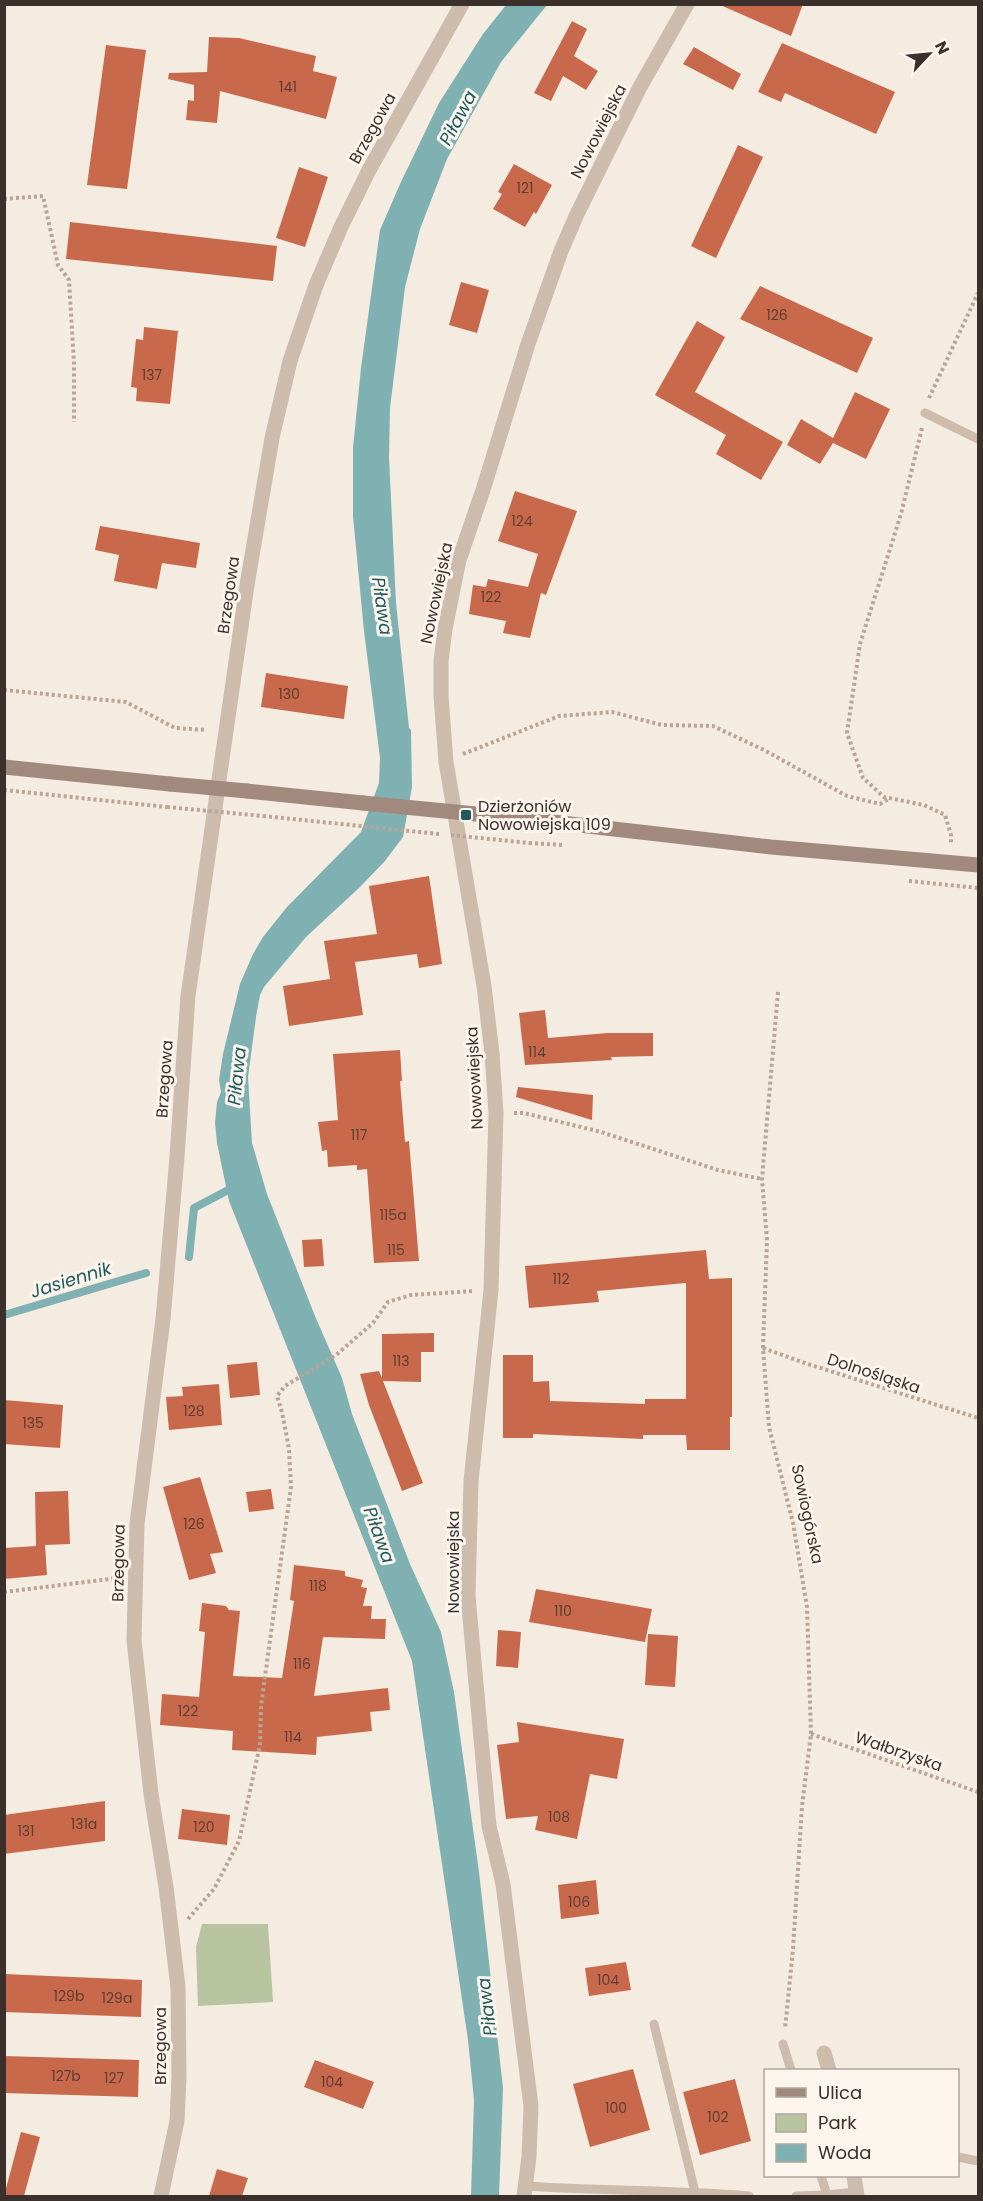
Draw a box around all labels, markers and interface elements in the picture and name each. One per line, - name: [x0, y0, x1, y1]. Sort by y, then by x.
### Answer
- north arrow: [899, 24, 959, 84]
- text: N: [929, 37, 955, 58]
- house number: 141: [279, 77, 297, 97]
- street label: Nowowiejska: [565, 80, 632, 182]
- water label: Piława: [433, 86, 482, 149]
- street label: Brzegowa: [343, 89, 401, 168]
- house number: 121: [516, 178, 534, 198]
- house number: 126: [766, 305, 788, 325]
- house number: 137: [142, 365, 163, 385]
- house number: 124: [511, 511, 533, 531]
- street label: Nowowiejska: [415, 540, 458, 646]
- street label: Brzegowa: [212, 555, 245, 635]
- water label: Piława: [366, 575, 399, 637]
- house number: 122: [481, 587, 501, 607]
- house number: 130: [278, 684, 300, 704]
- place label: Dzierżoniów Nowowiejska 109: [478, 795, 611, 836]
- marker: Dzierżoniów Nowowiejska 109: [459, 808, 473, 822]
- street label: Nowowiejska: [460, 1026, 489, 1130]
- street label: Brzegowa: [150, 1039, 179, 1119]
- house number: 114: [528, 1042, 546, 1062]
- water label: Piława: [221, 1046, 252, 1106]
- house number: 117: [351, 1125, 368, 1145]
- house number: 115a: [379, 1205, 407, 1225]
- house number: 115: [387, 1240, 405, 1260]
- water label: Jasiennik: [27, 1255, 115, 1304]
- house number: 112: [552, 1269, 570, 1289]
- street label: Dolnośląska: [824, 1348, 923, 1399]
- house number: 113: [392, 1351, 410, 1371]
- house number: 128: [183, 1401, 205, 1421]
- house number: 135: [22, 1413, 44, 1433]
- street label: Sowiogórska: [786, 1462, 829, 1566]
- water label: Piława: [358, 1503, 401, 1567]
- street label: Nowowiejska: [442, 1510, 465, 1614]
- house number: 126: [183, 1514, 205, 1534]
- street label: Brzegowa: [106, 1524, 131, 1602]
- house number: 118: [309, 1576, 327, 1596]
- house number: 110: [554, 1601, 572, 1621]
- house number: 116: [293, 1654, 311, 1674]
- house number: 122: [178, 1701, 198, 1721]
- street label: Wałbrzyska: [852, 1726, 946, 1777]
- house number: 114: [284, 1727, 302, 1747]
- house number: 108: [548, 1807, 570, 1827]
- house number: 131a: [71, 1814, 97, 1834]
- house number: 120: [193, 1817, 215, 1837]
- house number: 131: [17, 1821, 35, 1841]
- house number: 106: [568, 1892, 590, 1912]
- house number: 104: [597, 1970, 619, 1990]
- water label: Piława: [471, 1977, 502, 2038]
- house number: 129b: [54, 1986, 84, 2006]
- house number: 129a: [102, 1988, 132, 2008]
- street label: Brzegowa: [149, 2007, 172, 2085]
- house number: 127b: [51, 2066, 81, 2086]
- house number: 127: [104, 2068, 124, 2088]
- legend: [764, 2069, 959, 2177]
- house number: 104: [321, 2072, 343, 2092]
- text: Ulica: [818, 2080, 862, 2105]
- house number: 100: [605, 2098, 627, 2118]
- house number: 102: [707, 2107, 729, 2127]
- text: Park: [818, 2110, 857, 2135]
- text: Woda: [818, 2140, 871, 2165]

